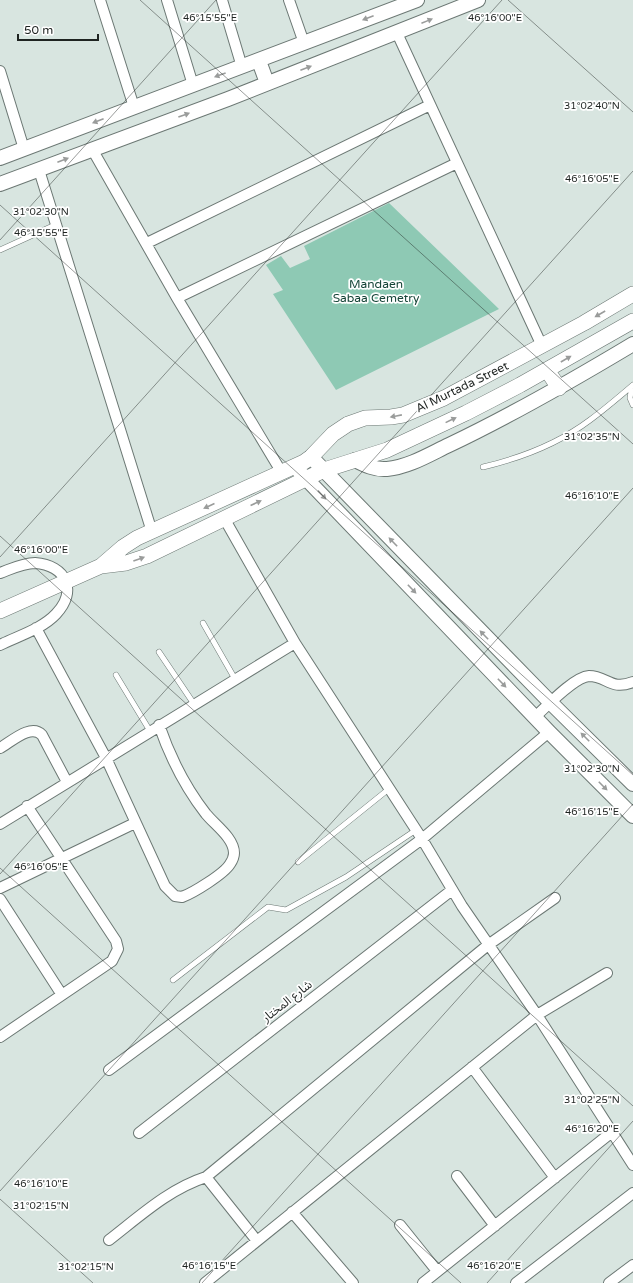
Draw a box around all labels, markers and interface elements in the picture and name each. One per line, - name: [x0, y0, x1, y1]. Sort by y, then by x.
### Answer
- text: 46°15'55"E: [183, 12, 237, 24]
- text: 46°16'00"E: [468, 12, 522, 24]
- one-way arrow: [362, 15, 373, 21]
- scale bar: [18, 16, 98, 42]
- one-way arrow: [421, 18, 432, 24]
- text: 50 m: [24, 23, 53, 37]
- one-way arrow: [300, 65, 312, 71]
- one-way arrow: [214, 72, 226, 78]
- text: 31°02'40"N: [564, 100, 620, 112]
- one-way arrow: [179, 111, 191, 117]
- one-way arrow: [92, 118, 104, 124]
- one-way arrow: [57, 157, 69, 163]
- text: 46°16'05"E: [565, 173, 619, 185]
- text: 31°02'30"N: [13, 206, 69, 218]
- text: 46°15'55"E: [14, 227, 68, 239]
- park label: Mandaen Sabaa Cemetry: [333, 277, 420, 305]
- one-way arrow: [595, 310, 605, 318]
- one-way arrow: [560, 356, 572, 363]
- street label: Al Murtada Street: [413, 358, 511, 416]
- one-way arrow: [390, 413, 402, 419]
- one-way arrow: [445, 417, 457, 423]
- text: 31°02'35"N: [564, 431, 620, 443]
- one-way arrow: [317, 490, 327, 500]
- text: 46°16'10"E: [565, 490, 619, 502]
- one-way arrow: [251, 500, 262, 506]
- one-way arrow: [203, 503, 214, 509]
- one-way arrow: [389, 537, 398, 547]
- text: 46°16'00"E: [14, 544, 68, 556]
- one-way arrow: [133, 555, 145, 561]
- one-way arrow: [407, 584, 417, 594]
- one-way arrow: [479, 630, 489, 640]
- one-way arrow: [497, 678, 507, 688]
- one-way arrow: [580, 732, 590, 742]
- text: 31°02'30"N: [564, 763, 620, 775]
- one-way arrow: [598, 781, 608, 791]
- text: 46°16'15"E: [565, 806, 619, 818]
- text: 46°16'05"E: [14, 861, 68, 873]
- street label: شارع المختار: [258, 977, 316, 1027]
- text: 31°02'25"N: [564, 1094, 620, 1106]
- text: 46°16'20"E: [565, 1123, 619, 1135]
- text: 46°16'10"E: [14, 1178, 68, 1190]
- text: 31°02'15"N: [13, 1200, 69, 1212]
- text: 46°16'15"E: [182, 1260, 236, 1272]
- text: 46°16'20"E: [467, 1260, 521, 1272]
- text: 31°02'15"N: [58, 1261, 114, 1273]

